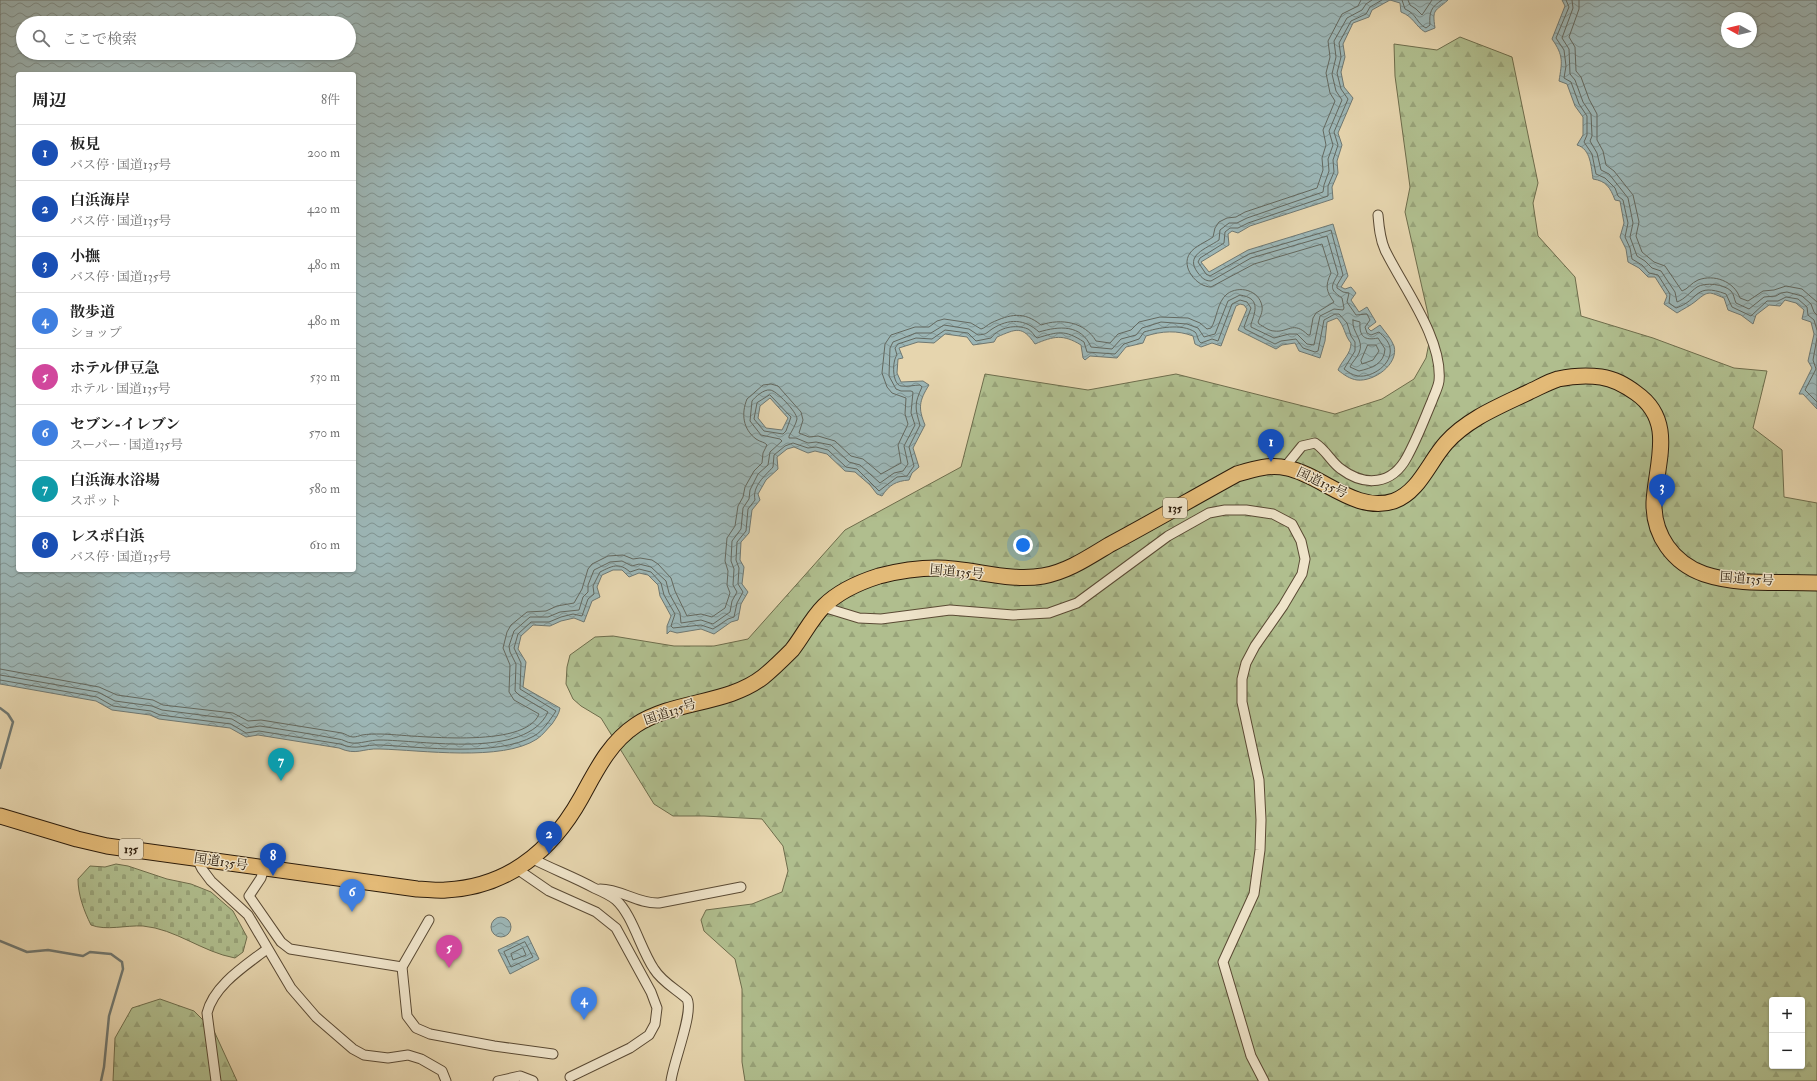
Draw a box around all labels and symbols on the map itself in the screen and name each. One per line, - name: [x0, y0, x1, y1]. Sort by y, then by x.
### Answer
- north arrow: [1721, 12, 1757, 48]
- pin: 1: [1258, 429, 1284, 462]
- street label: 国道135号: [1294, 464, 1350, 502]
- pin: 3: [1649, 474, 1675, 507]
- road number: 135: [1163, 498, 1187, 518]
- your location: [1013, 535, 1033, 555]
- street label: 国道135号: [929, 562, 985, 582]
- street label: 国道135号: [1719, 569, 1775, 589]
- street label: 国道135号: [642, 696, 698, 728]
- pin: 7: [268, 748, 294, 781]
- pin: 2: [536, 821, 562, 854]
- road number: 135: [119, 839, 143, 859]
- pin: 8: [260, 843, 286, 876]
- street label: 国道135号: [193, 850, 249, 874]
- pin: 6: [339, 879, 365, 912]
- pin: 5: [436, 935, 462, 968]
- pin: 4: [571, 987, 597, 1020]

